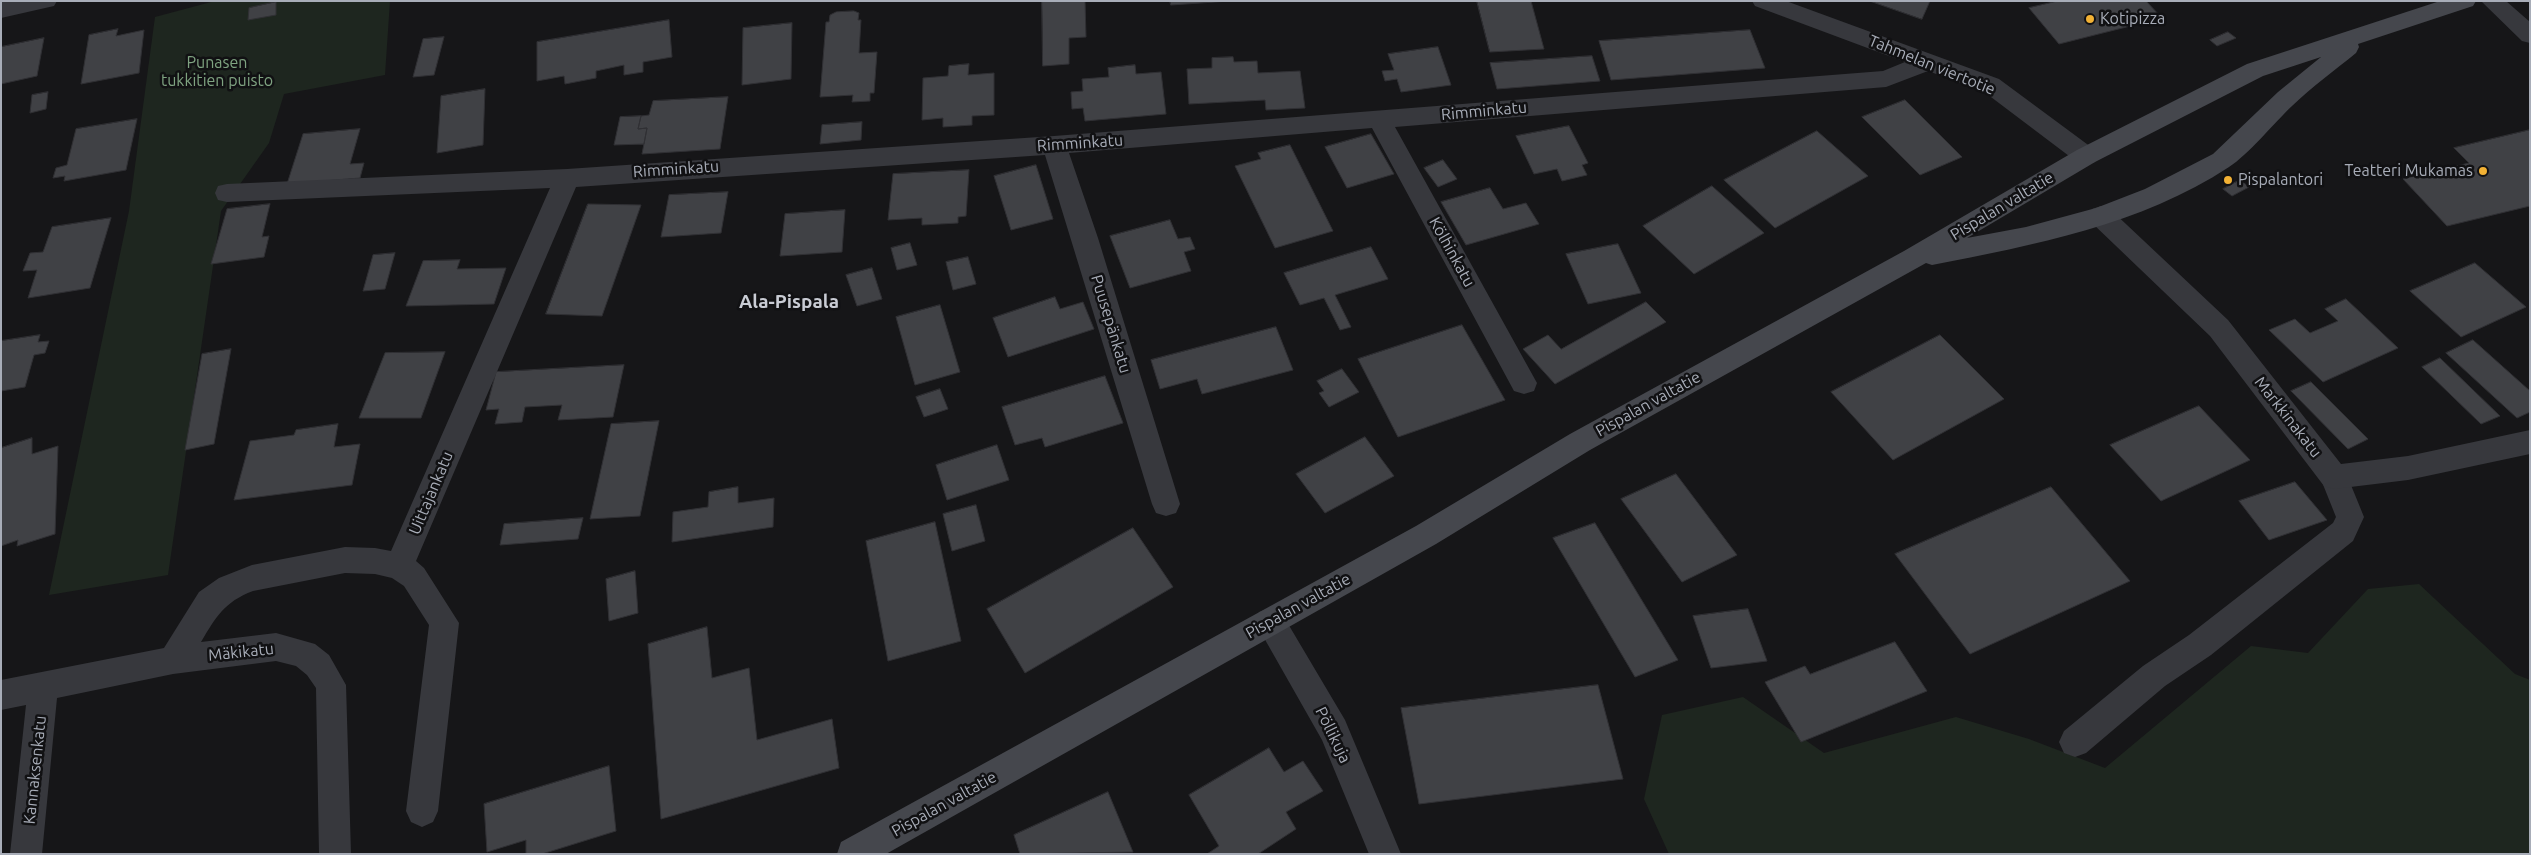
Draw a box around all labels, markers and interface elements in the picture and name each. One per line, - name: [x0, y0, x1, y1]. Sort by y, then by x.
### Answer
- place label: Kotipizza: [2100, 9, 2165, 29]
- marker: Kotipizza: [2084, 13, 2096, 25]
- street label: Tahmelan viertotie: [1866, 31, 1998, 99]
- park label: Punasen tukkitien puisto: [161, 53, 273, 91]
- street label: Rimminkatu: [1440, 98, 1528, 124]
- street label: Rimminkatu: [1036, 130, 1124, 156]
- street label: Rimminkatu: [632, 156, 720, 182]
- place label: Teatteri Mukamas: [2345, 161, 2473, 181]
- marker: Teatteri Mukamas: [2477, 165, 2489, 177]
- street label: Pispalan valtatie: [1947, 168, 2057, 244]
- place label: Pispalantori: [2238, 170, 2323, 190]
- marker: Pispalantori: [2222, 174, 2234, 186]
- street label: Kölhinkatu: [1425, 214, 1479, 290]
- street label: Puusepänkatu: [1087, 272, 1135, 376]
- district label: Ala-Pispala: [739, 291, 839, 313]
- street label: Pispalan valtatie: [1592, 367, 1704, 441]
- street label: Markkinakatu: [2250, 373, 2326, 461]
- street label: Uittajankatu: [405, 448, 457, 538]
- street label: Pispalan valtatie: [1242, 569, 1354, 643]
- street label: Mäkikatu: [207, 639, 275, 665]
- street label: Pöllikuja: [1311, 704, 1355, 766]
- street label: Kannaksenkatu: [20, 715, 50, 825]
- street label: Pispalan valtatie: [888, 767, 1000, 841]

